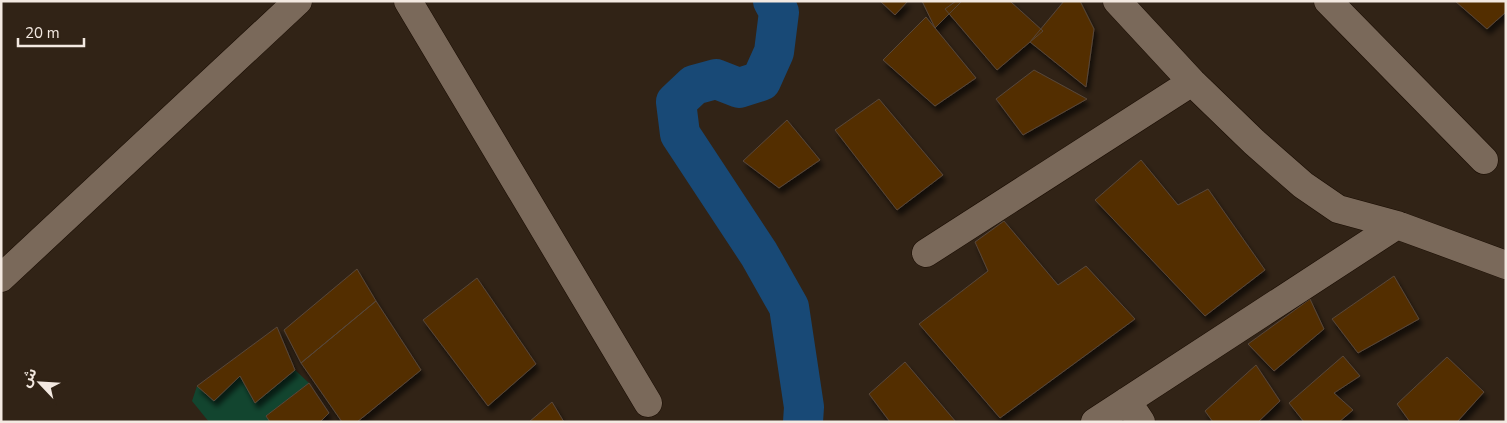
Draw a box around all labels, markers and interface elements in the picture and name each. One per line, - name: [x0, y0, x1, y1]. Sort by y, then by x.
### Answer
- scale bar: [18, 15, 84, 47]
- text: 20 m: [25, 23, 60, 43]
- north arrow: [15, 358, 65, 408]
- text: ش: [16, 365, 41, 390]

